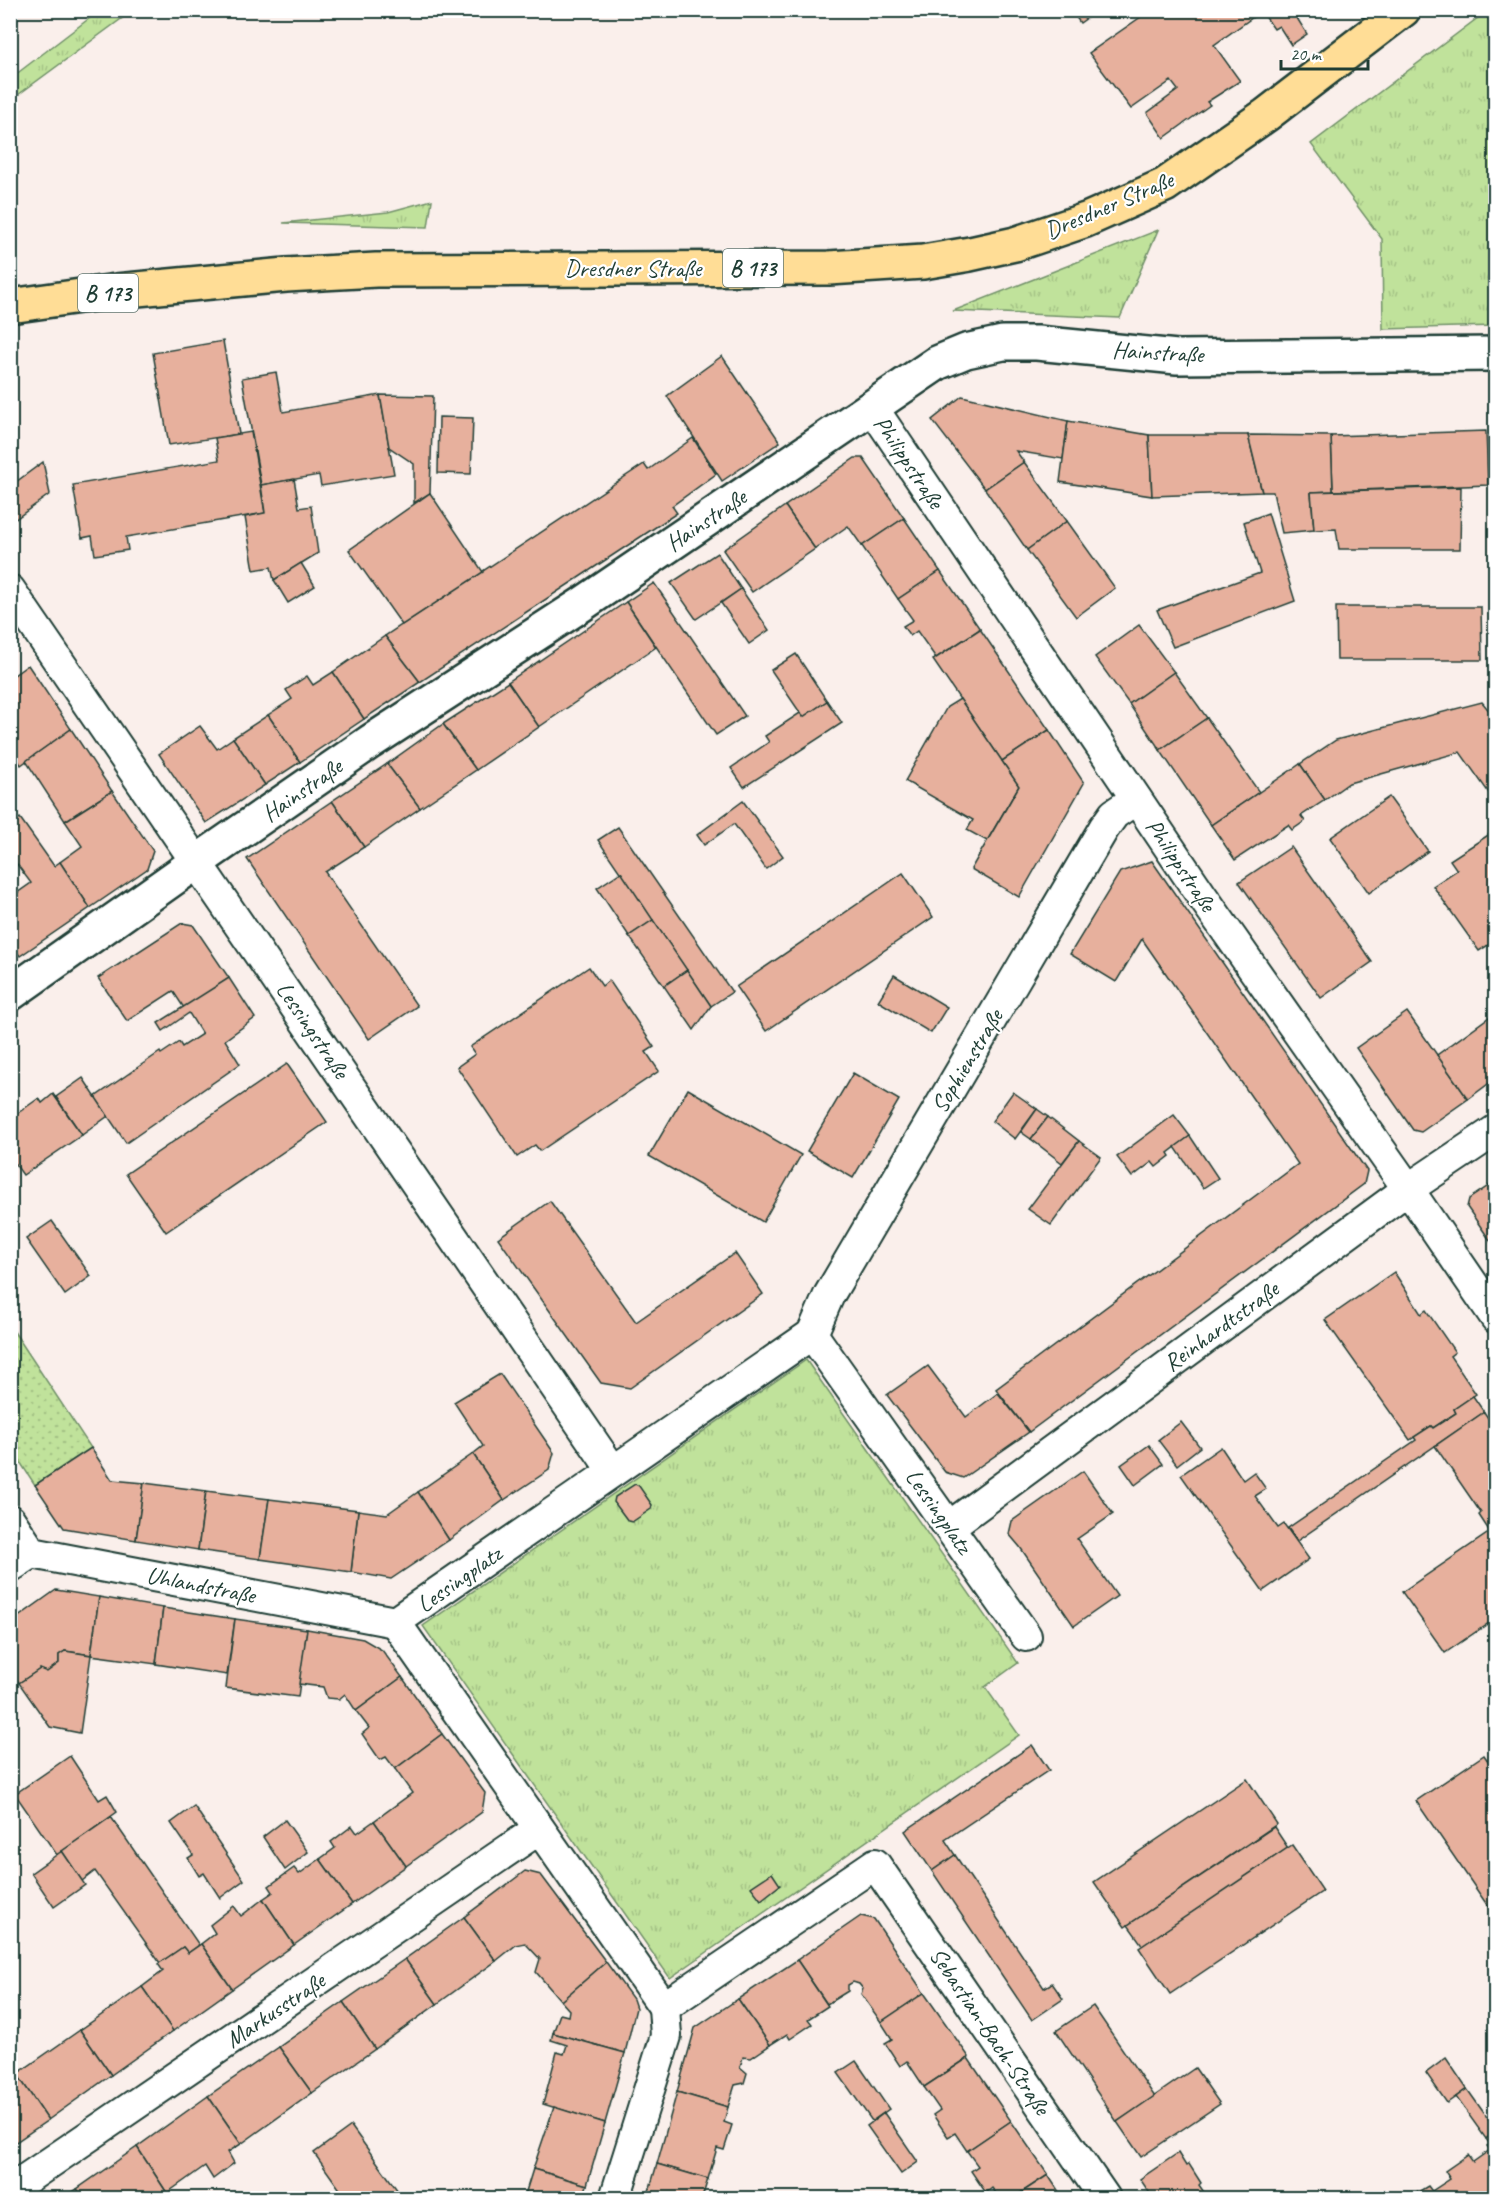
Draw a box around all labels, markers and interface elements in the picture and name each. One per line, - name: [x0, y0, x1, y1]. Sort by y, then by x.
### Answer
- scale bar: [1281, 33, 1368, 71]
- text: 20 m: [1290, 43, 1323, 65]
- street label: Dresdner Straße: [1040, 164, 1180, 246]
- road number: B 173: [723, 249, 783, 287]
- street label: Dresdner Straße: [565, 253, 704, 283]
- road number: B 173: [78, 274, 138, 312]
- street label: Hainstraße: [1112, 335, 1207, 369]
- street label: Philippstraße: [867, 410, 952, 516]
- street label: Hainstraße: [660, 481, 754, 558]
- street label: Hainstraße: [256, 750, 350, 828]
- street label: Philippstraße: [1139, 813, 1224, 919]
- street label: Lessingstraße: [270, 976, 357, 1086]
- street label: Sophienstraße: [924, 1002, 1011, 1118]
- street label: Reinhardtstraße: [1158, 1273, 1286, 1378]
- street label: Lessingplatz: [899, 1463, 980, 1561]
- street label: Lessingplatz: [411, 1538, 509, 1619]
- street label: Uhlandstraße: [144, 1560, 260, 1611]
- street label: Sebastian-Bach-Straße: [923, 1942, 1058, 2122]
- street label: Markusstraße: [219, 1964, 333, 2054]

